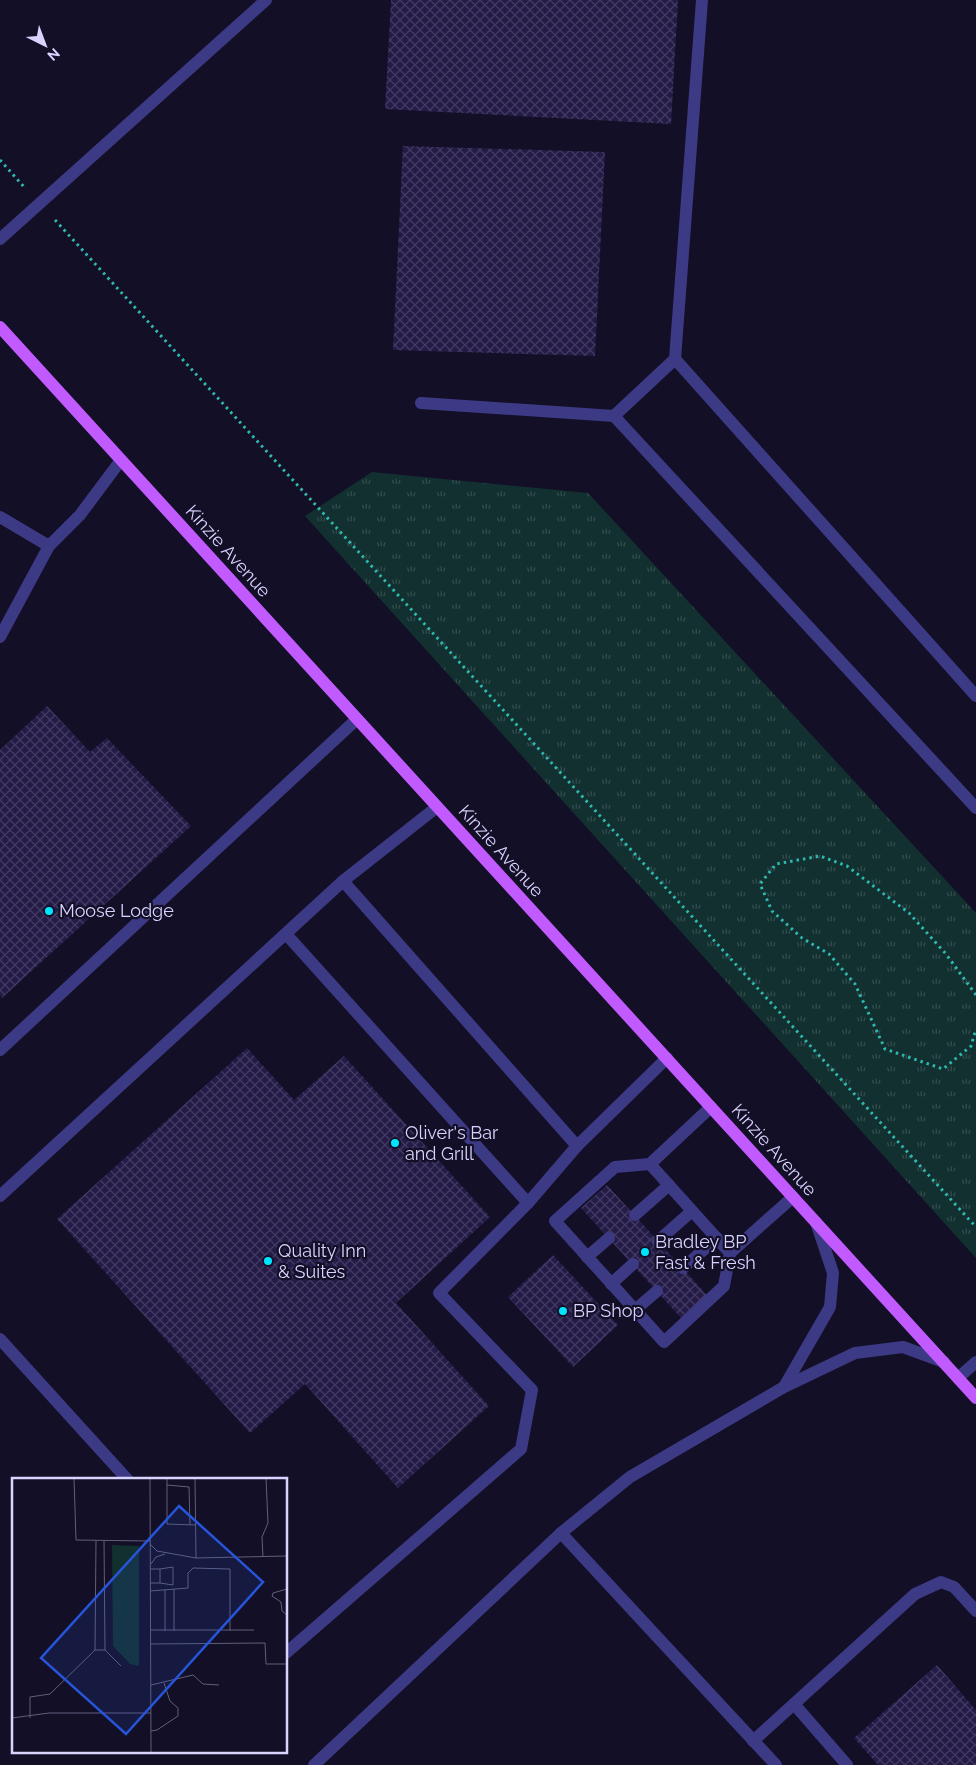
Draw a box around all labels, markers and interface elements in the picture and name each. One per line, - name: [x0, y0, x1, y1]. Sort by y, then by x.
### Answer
- north arrow: [20, 20, 70, 70]
- text: N: [44, 45, 63, 64]
- street label: Kinzie Avenue: [182, 500, 275, 601]
- street label: Kinzie Avenue: [455, 800, 548, 901]
- place label: Moose Lodge: [59, 900, 174, 921]
- marker: Moose Lodge: [43, 905, 55, 917]
- street label: Kinzie Avenue: [728, 1099, 821, 1200]
- place label: Oliver's Bar and Grill: [405, 1122, 499, 1164]
- marker: Oliver's Bar and Grill: [389, 1137, 401, 1149]
- place label: Bradley BP Fast & Fresh: [655, 1231, 756, 1273]
- place label: Quality Inn & Suites: [278, 1240, 366, 1282]
- marker: Bradley BP Fast & Fresh: [639, 1246, 651, 1258]
- marker: Quality Inn & Suites: [262, 1255, 274, 1267]
- place label: BP Shop: [573, 1300, 644, 1321]
- marker: BP Shop: [557, 1305, 569, 1317]
- inset map: [12, 1478, 288, 1752]

